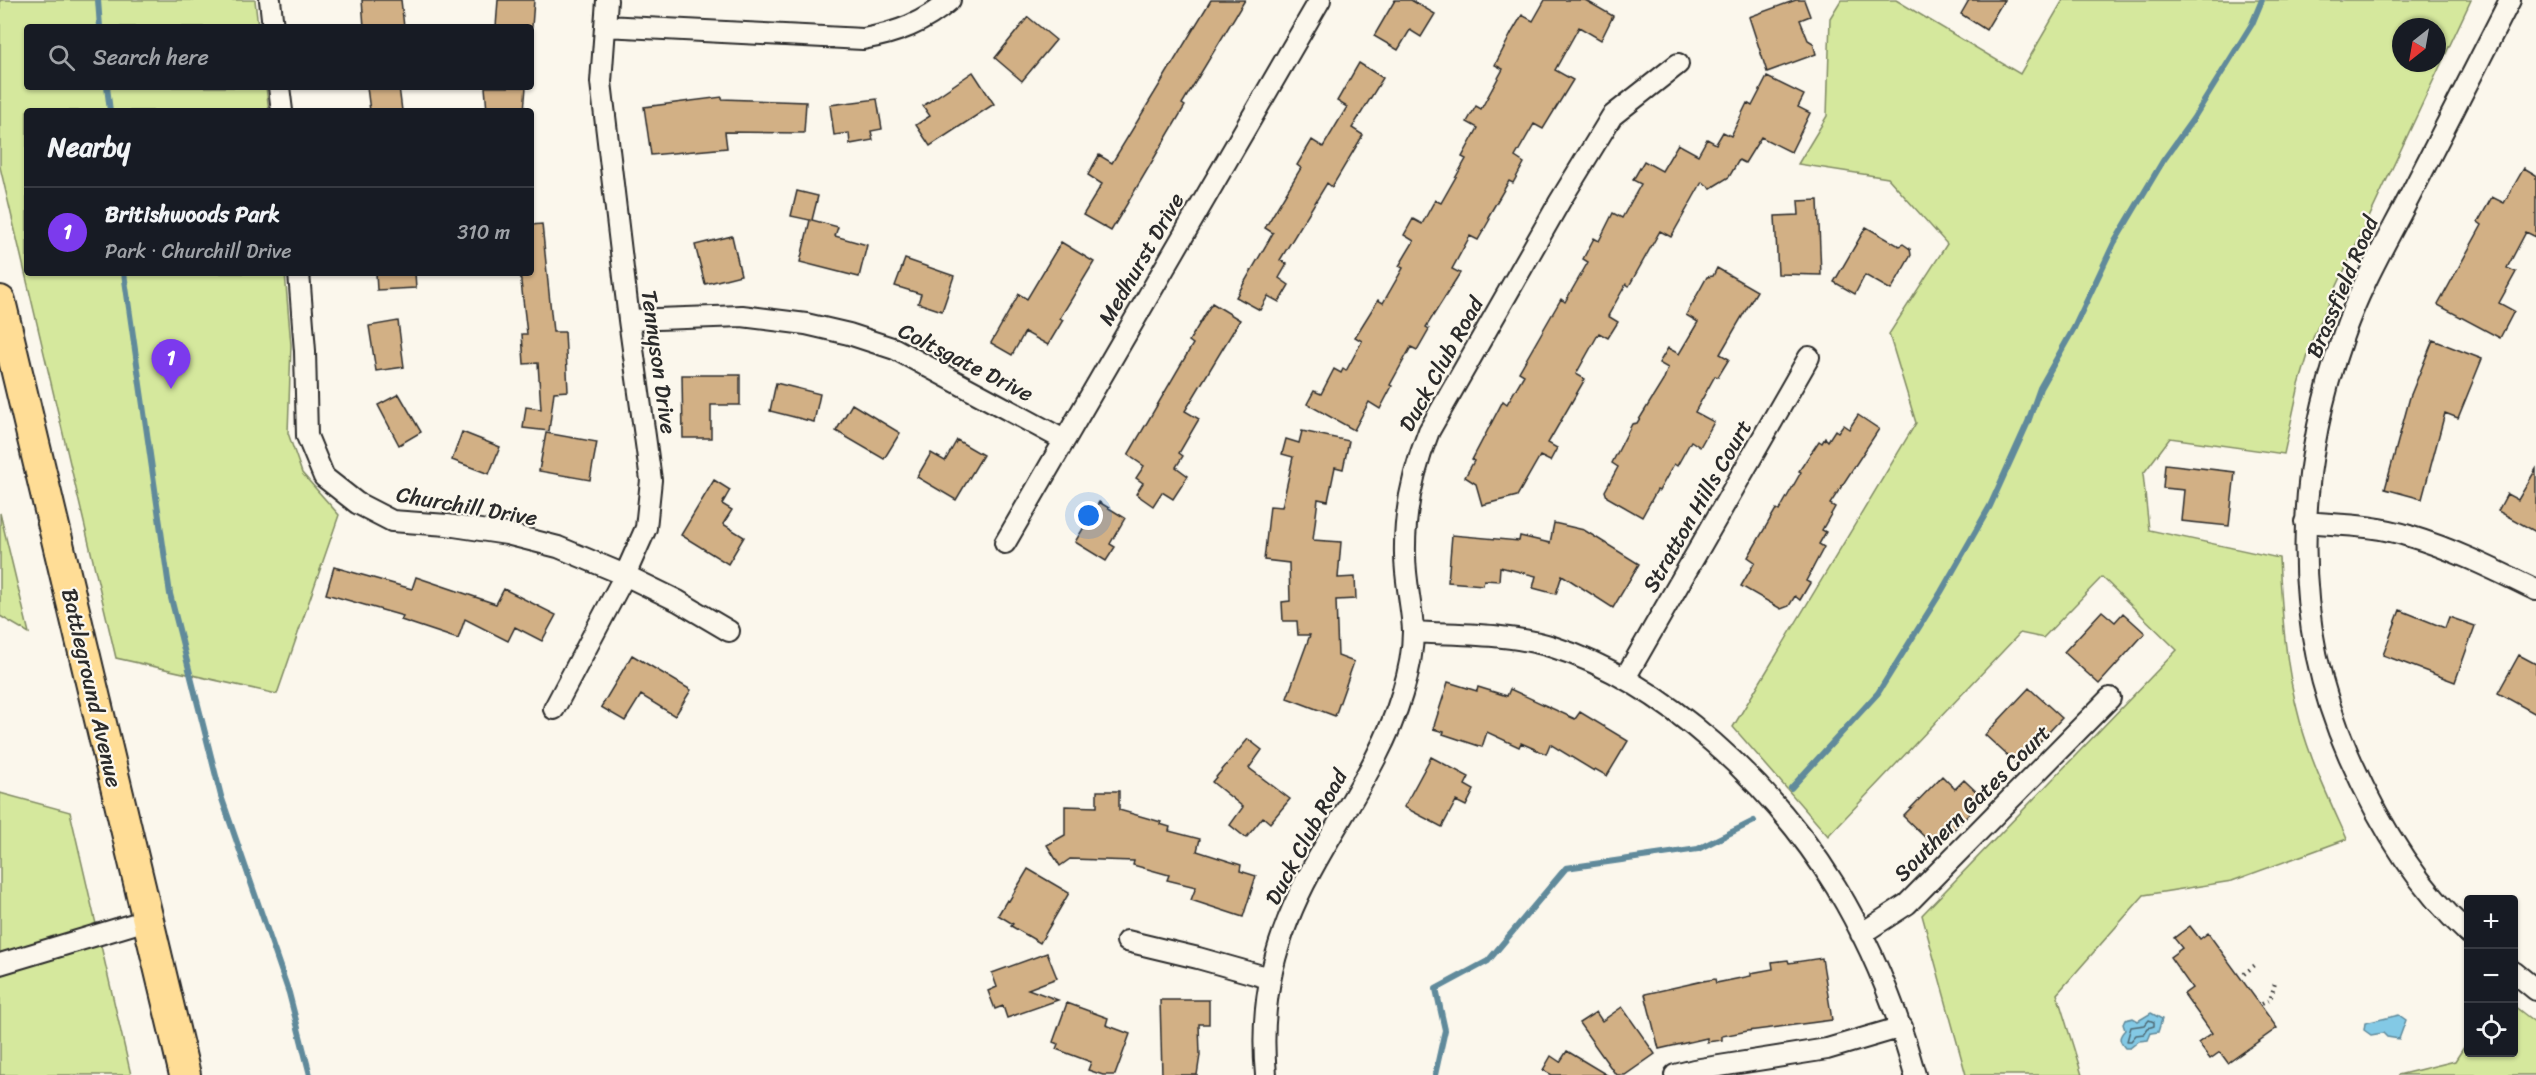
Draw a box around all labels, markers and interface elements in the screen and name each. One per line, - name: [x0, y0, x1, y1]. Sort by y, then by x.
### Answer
- north arrow: [2392, 18, 2446, 72]
- search box: [24, 24, 534, 90]
- text: Search here: [93, 38, 209, 77]
- icon: search: [45, 41, 78, 74]
- text: Nearby: [48, 124, 130, 170]
- street label: Medhurst Drive: [1087, 185, 1195, 333]
- text: Britishwoods Park: [105, 195, 280, 234]
- street label: Brassfield Road: [2295, 209, 2390, 364]
- text: 1: [63, 215, 72, 250]
- text: 310 m: [457, 215, 510, 250]
- text: Park · Churchill Drive: [105, 234, 291, 269]
- street label: Tennyson Drive: [630, 287, 688, 437]
- street label: Duck Club Road: [1388, 288, 1495, 439]
- street label: Coltsgate Drive: [891, 311, 1041, 413]
- pin: 1: [152, 340, 190, 389]
- street label: Stratton Hills Court: [1631, 412, 1763, 600]
- street label: Churchill Drive: [393, 474, 541, 538]
- your location: [1074, 501, 1103, 530]
- street label: Battleground Avenue: [50, 584, 134, 792]
- street label: Southern Gates Court: [1884, 714, 2061, 891]
- street label: Duck Club Road: [1254, 761, 1359, 912]
- map controls: [2464, 895, 2518, 1057]
- button: +: [2464, 895, 2518, 949]
- button: −: [2464, 949, 2518, 1003]
- button: locate: [2464, 1003, 2518, 1057]

